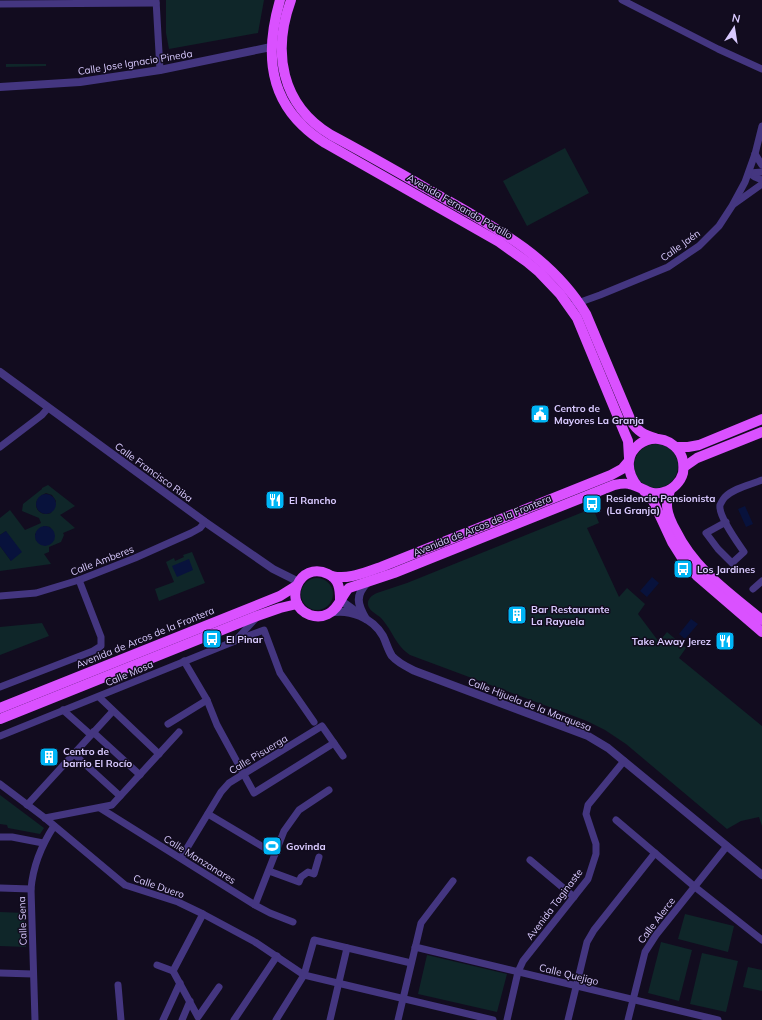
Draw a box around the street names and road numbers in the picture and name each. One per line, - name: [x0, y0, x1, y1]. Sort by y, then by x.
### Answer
- street label: Calle Jose Ignacio Pineda: [77, 47, 193, 78]
- street label: Avenida Fernando Portillo: [405, 171, 515, 242]
- street label: Calle Jaén: [658, 227, 703, 264]
- street label: Calle Francisco Riba: [112, 440, 195, 505]
- street label: Avenida de Arcos de la Frontera: [411, 492, 553, 559]
- street label: Calle Amberes: [69, 542, 136, 579]
- street label: Avenida de Arcos de la Frontera: [74, 604, 216, 671]
- street label: Calle Mosa: [103, 658, 155, 689]
- street label: Calle Hijuela de la Marquesa: [466, 675, 594, 734]
- street label: Calle Pisuerga: [227, 732, 290, 777]
- street label: Calle Manzanares: [161, 832, 238, 887]
- street label: Avenida Taginaste: [523, 866, 585, 943]
- street label: Calle Duero: [131, 872, 186, 901]
- street label: Calle Alerce: [635, 895, 678, 946]
- street label: Calle Sena: [15, 896, 30, 946]
- street label: Calle Quejigo: [538, 961, 600, 988]

